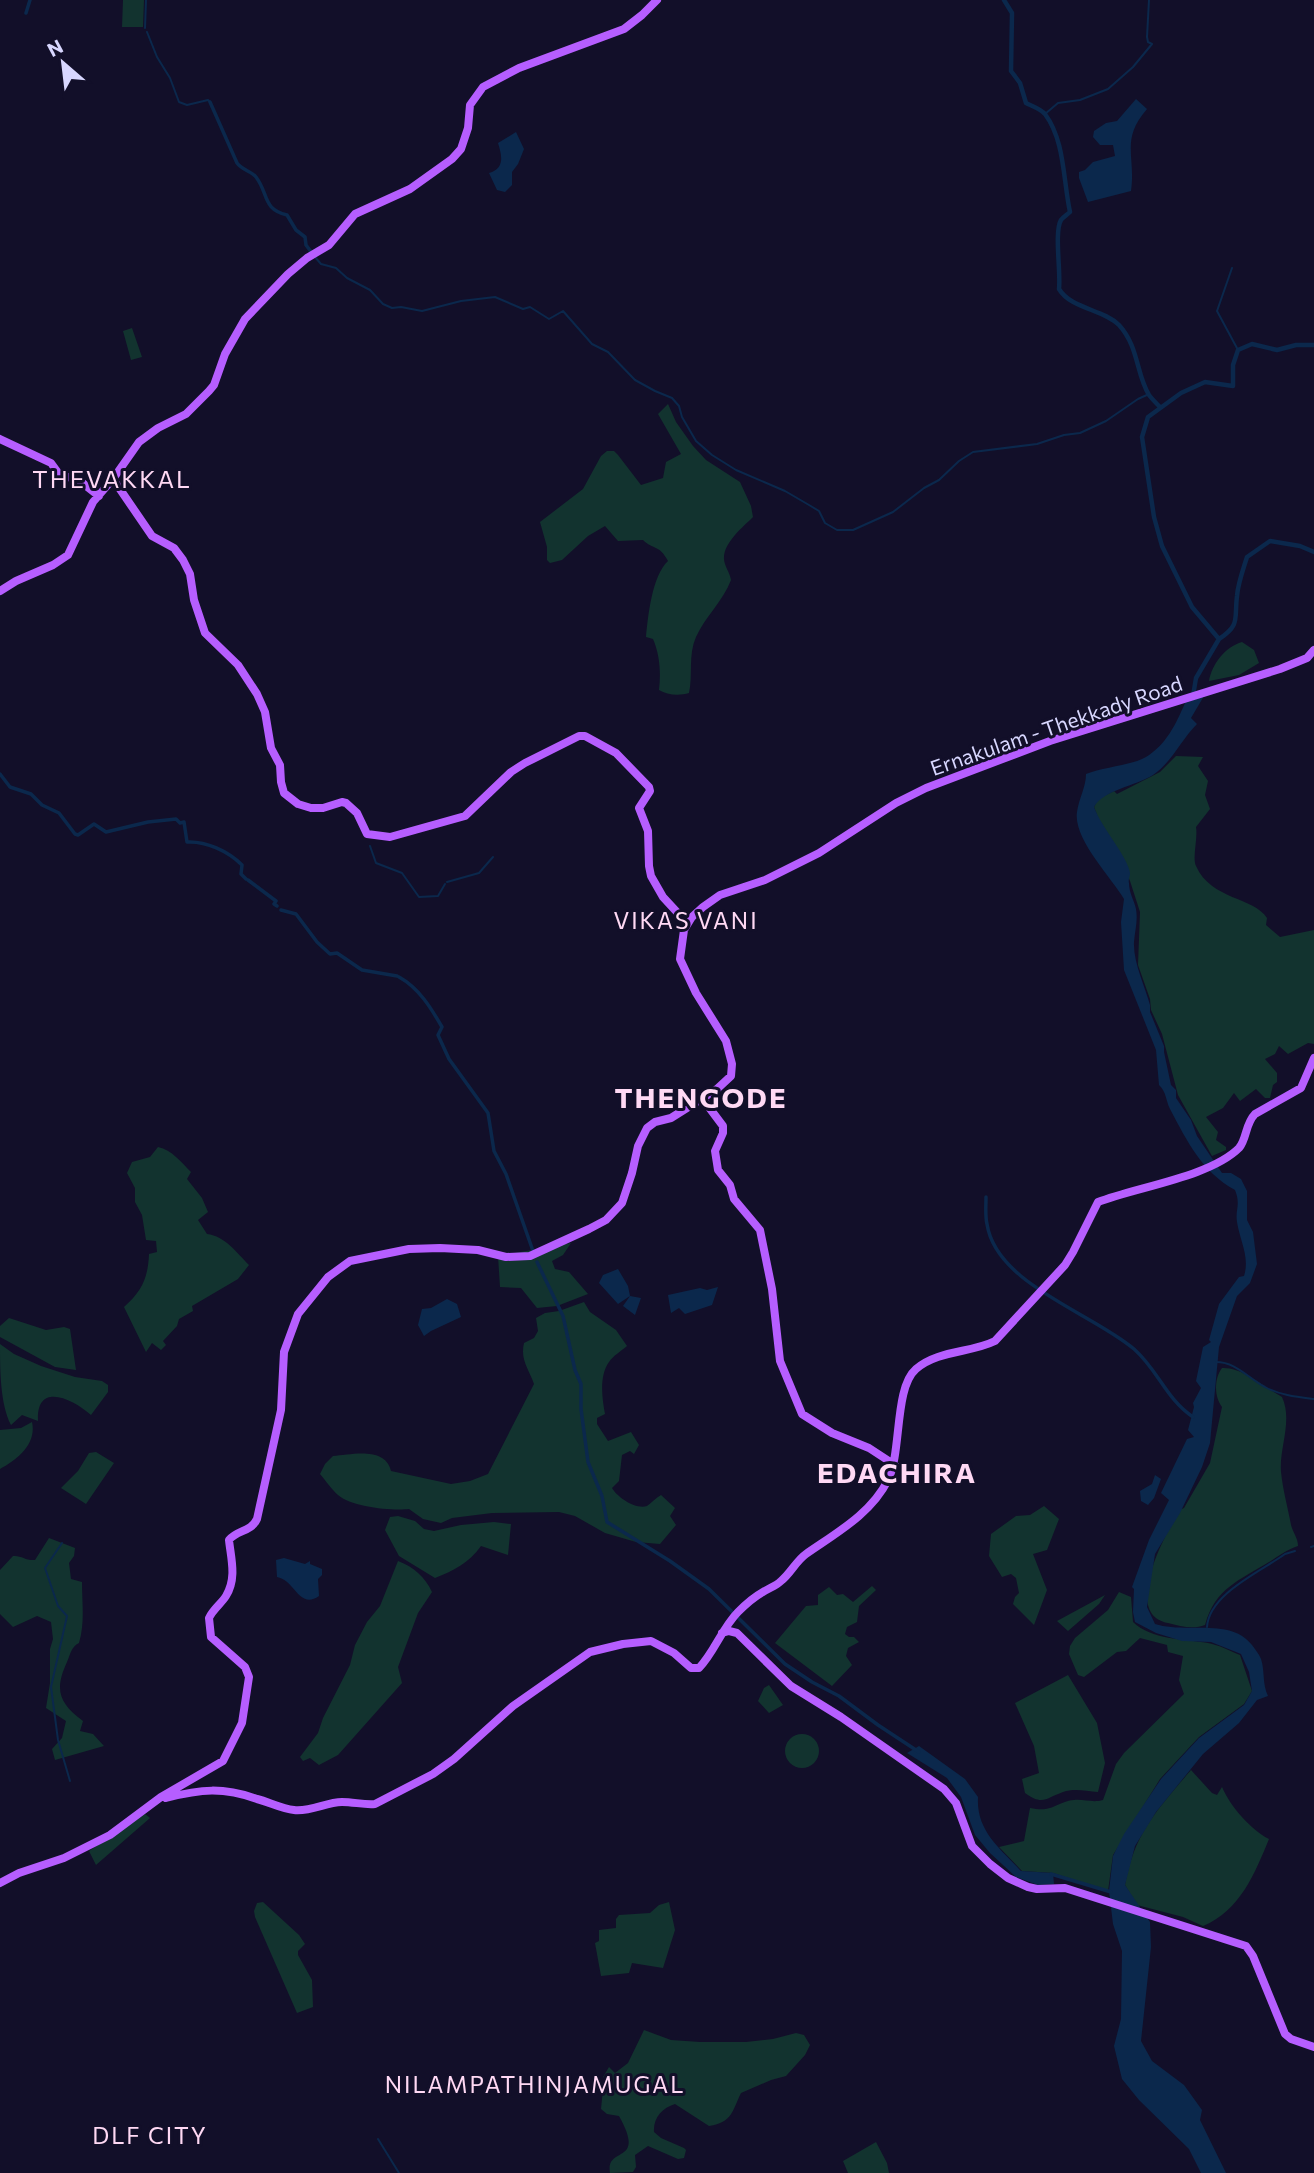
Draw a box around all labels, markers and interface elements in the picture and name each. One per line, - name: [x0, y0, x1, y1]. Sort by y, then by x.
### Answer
- north arrow: [28, 28, 98, 98]
- text: N: [43, 34, 66, 61]
- district label: THEVAKKAL: [32, 464, 192, 493]
- street label: Ernakulam - Thekkady Road: [927, 670, 1185, 780]
- district label: VIKAS VANI: [613, 906, 759, 934]
- district label: THENGODE: [614, 1080, 788, 1114]
- district label: EDACHIRA: [817, 1455, 977, 1489]
- district label: NILAMPATHINJAMUGAL: [385, 2070, 685, 2098]
- district label: DLF CITY: [92, 2121, 208, 2149]

